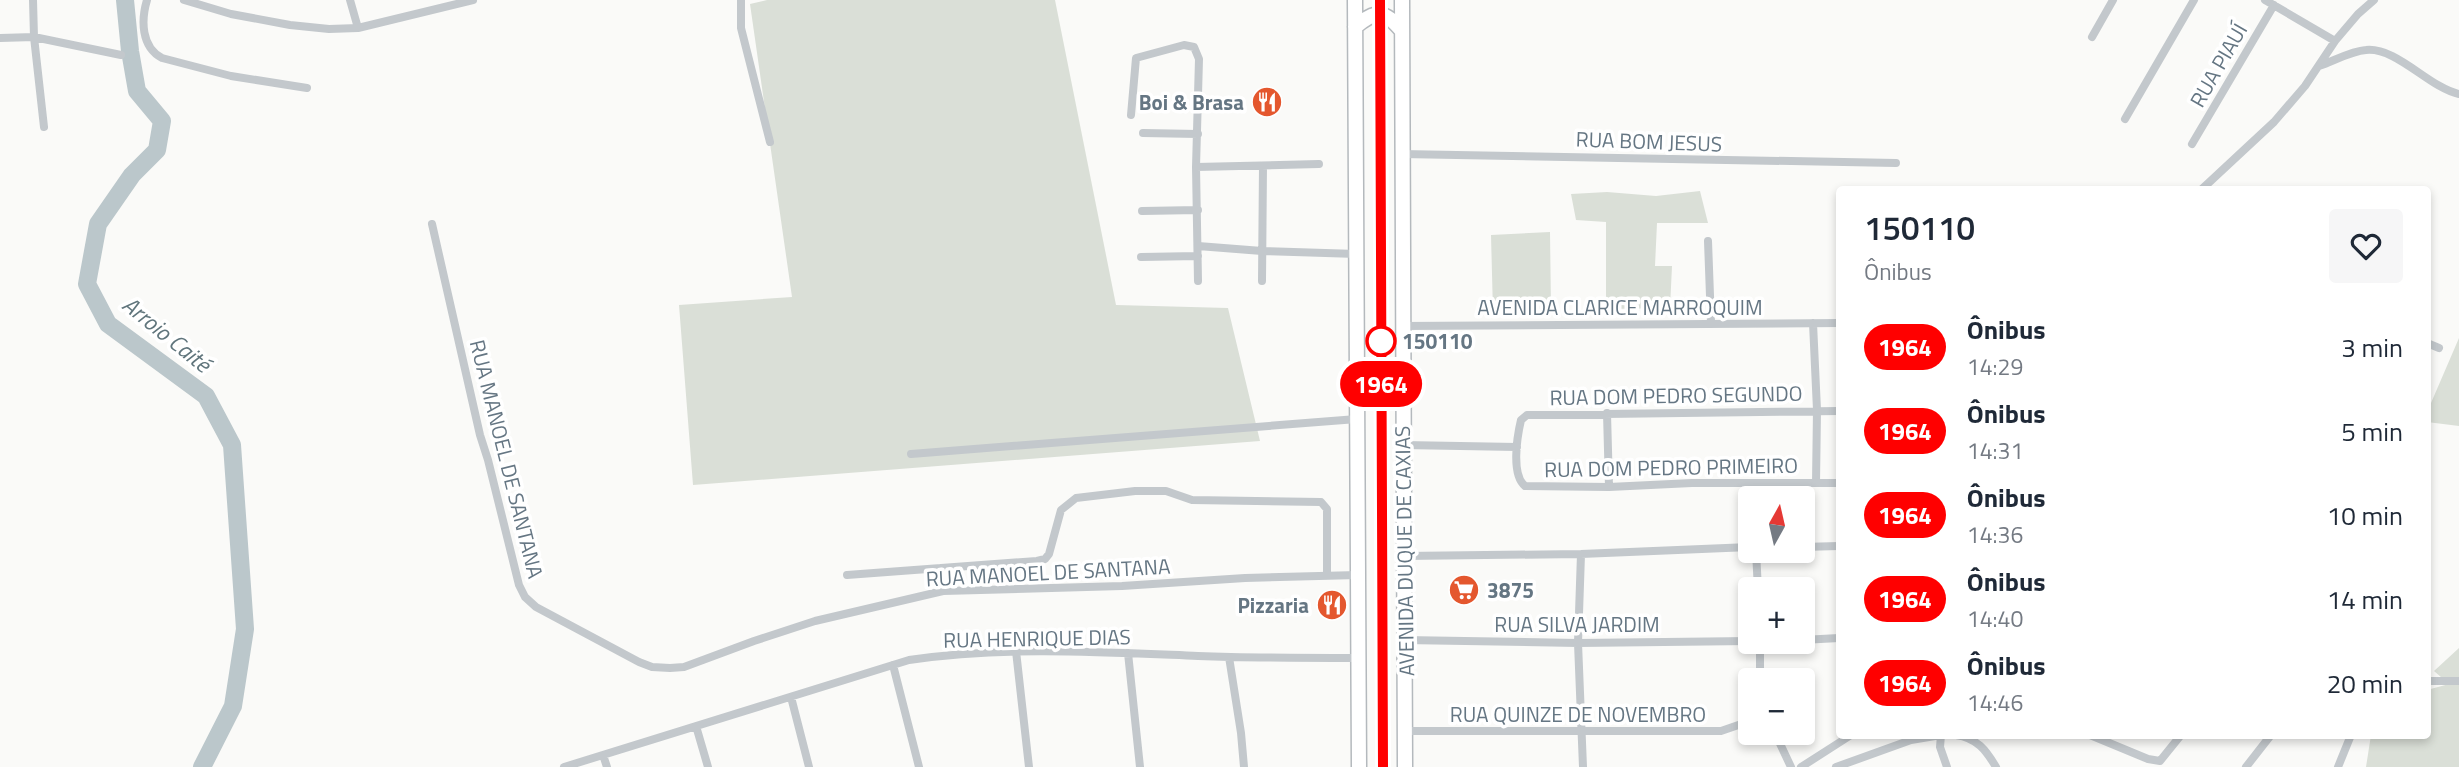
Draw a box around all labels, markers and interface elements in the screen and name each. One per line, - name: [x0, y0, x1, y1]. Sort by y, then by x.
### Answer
- street label: RUA PIAUÍ: [2181, 16, 2255, 113]
- restaurant icon: Boi & Brasa: [1250, 85, 1284, 119]
- place label: Boi & Brasa: [1139, 86, 1244, 118]
- street label: RUA BOM JESUS: [1575, 122, 1723, 160]
- text: 150110: [1864, 203, 1975, 253]
- button: heart: [2329, 209, 2403, 283]
- text: Ônibus: [1864, 254, 1932, 289]
- water label: Arroio Caité: [115, 287, 221, 382]
- street label: AVENIDA CLARICE MARROQUIM: [1477, 291, 1763, 323]
- text: Ônibus: [1967, 310, 2046, 349]
- place label: 150110: [1402, 325, 1473, 357]
- marker: 150110: [1366, 326, 1396, 356]
- text: 3 min: [2341, 328, 2403, 367]
- text: 1964: [1878, 329, 1932, 365]
- street label: RUA MANOEL DE SANTANA: [462, 336, 552, 582]
- text: 14:29: [1967, 349, 2023, 384]
- line badge: 1964: [1332, 361, 1430, 407]
- text: 1964: [1354, 366, 1408, 402]
- street label: RUA DOM PEDRO SEGUNDO: [1549, 377, 1803, 413]
- text: Ônibus: [1967, 394, 2046, 433]
- text: 5 min: [2341, 412, 2403, 451]
- text: 1964: [1878, 413, 1932, 449]
- street label: AVENIDA DUQUE DE CAXIAS: [1386, 425, 1422, 677]
- text: 14:31: [1967, 433, 2023, 468]
- street label: RUA DOM PEDRO PRIMEIRO: [1544, 449, 1798, 485]
- text: Ônibus: [1967, 478, 2046, 517]
- north arrow: [1738, 486, 1815, 564]
- map controls: [1738, 486, 1815, 745]
- text: 10 min: [2327, 496, 2403, 535]
- text: 1964: [1878, 497, 1932, 533]
- text: 14:36: [1967, 517, 2023, 552]
- street label: RUA MANOEL DE SANTANA: [925, 550, 1172, 594]
- text: Ônibus: [1967, 562, 2046, 601]
- supermarket icon: 3875: [1447, 573, 1481, 607]
- place label: 3875: [1487, 574, 1534, 606]
- button: +: [1738, 577, 1815, 654]
- text: 14 min: [2327, 580, 2403, 619]
- text: 1964: [1878, 581, 1932, 617]
- restaurant icon: Pizzaria: [1315, 588, 1349, 622]
- place label: Pizzaria: [1237, 589, 1309, 621]
- text: 14:40: [1967, 601, 2023, 636]
- street label: RUA SILVA JARDIM: [1494, 608, 1660, 640]
- street label: RUA HENRIQUE DIAS: [943, 620, 1131, 656]
- text: Ônibus: [1967, 646, 2046, 685]
- text: 20 min: [2327, 664, 2403, 703]
- text: 1964: [1878, 665, 1932, 701]
- button: −: [1738, 668, 1815, 745]
- text: 14:46: [1967, 685, 2023, 720]
- street label: RUA QUINZE DE NOVEMBRO: [1450, 698, 1706, 730]

